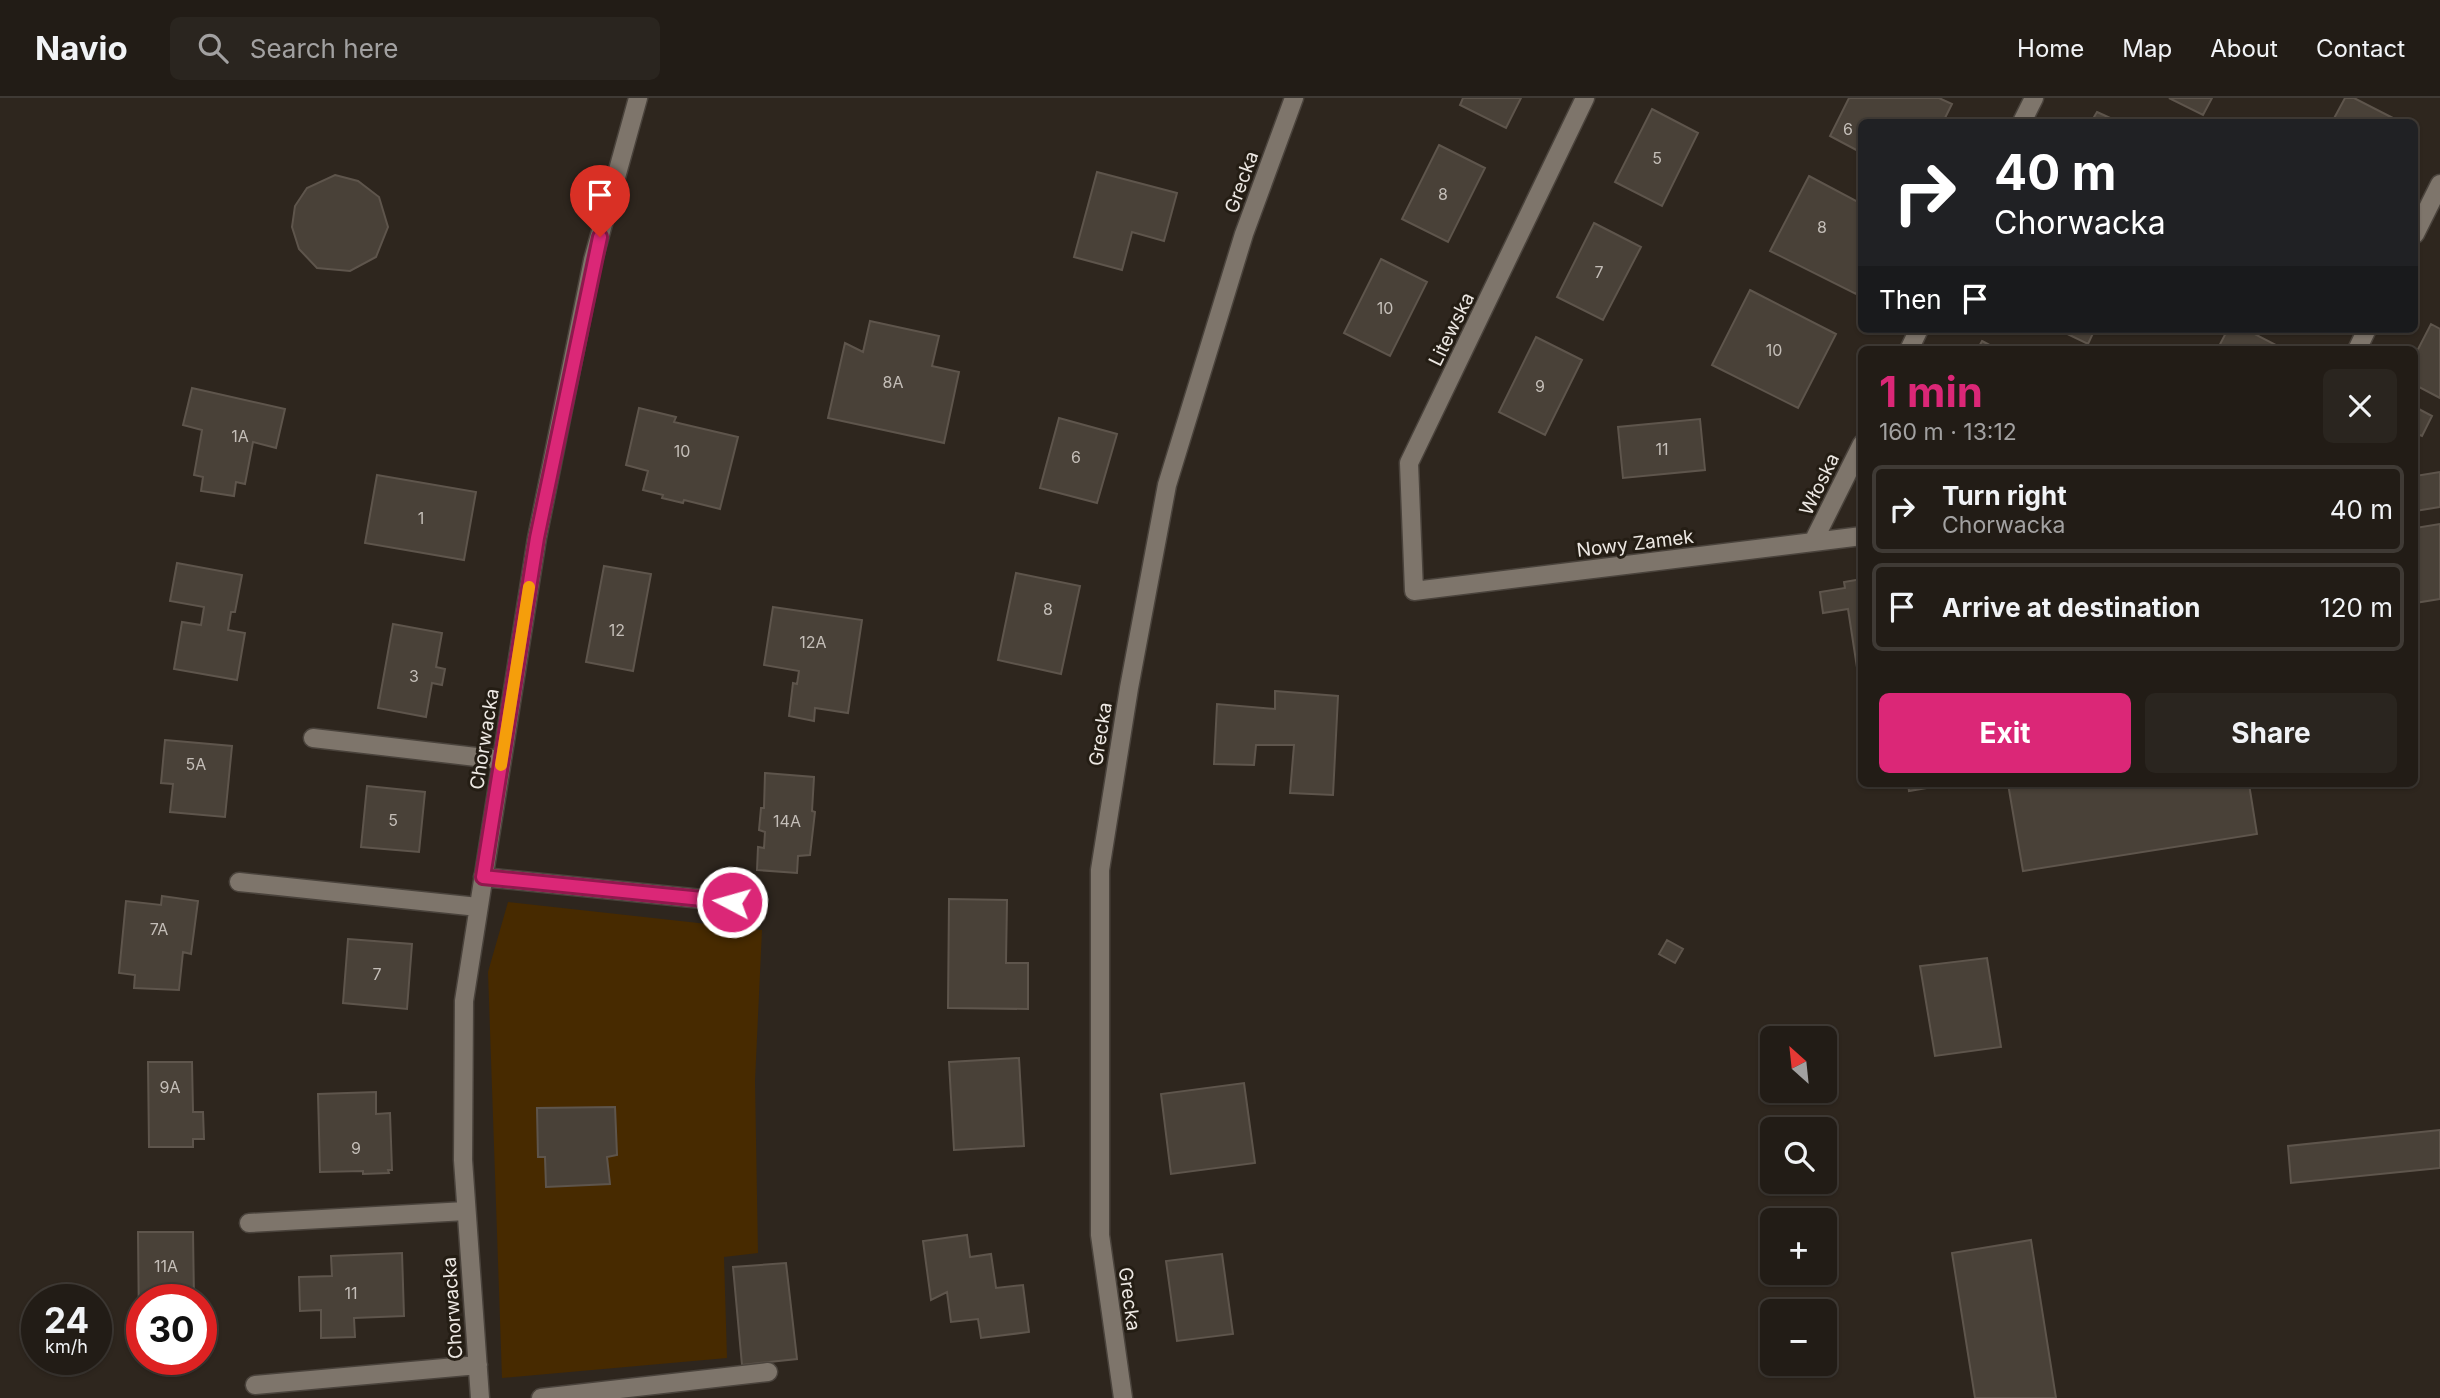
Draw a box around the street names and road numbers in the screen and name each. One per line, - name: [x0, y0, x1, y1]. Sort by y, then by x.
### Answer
- street label: Grecka: [1220, 148, 1263, 216]
- street label: Litewska: [1424, 289, 1479, 370]
- street label: Włoska: [1795, 450, 1844, 519]
- street label: Nowy Zamek: [1575, 525, 1695, 562]
- street label: Chorwacka: [465, 687, 504, 791]
- street label: Grecka: [1084, 701, 1117, 768]
- street label: Chorwacka: [437, 1256, 468, 1360]
- street label: Grecka: [1114, 1266, 1145, 1332]

